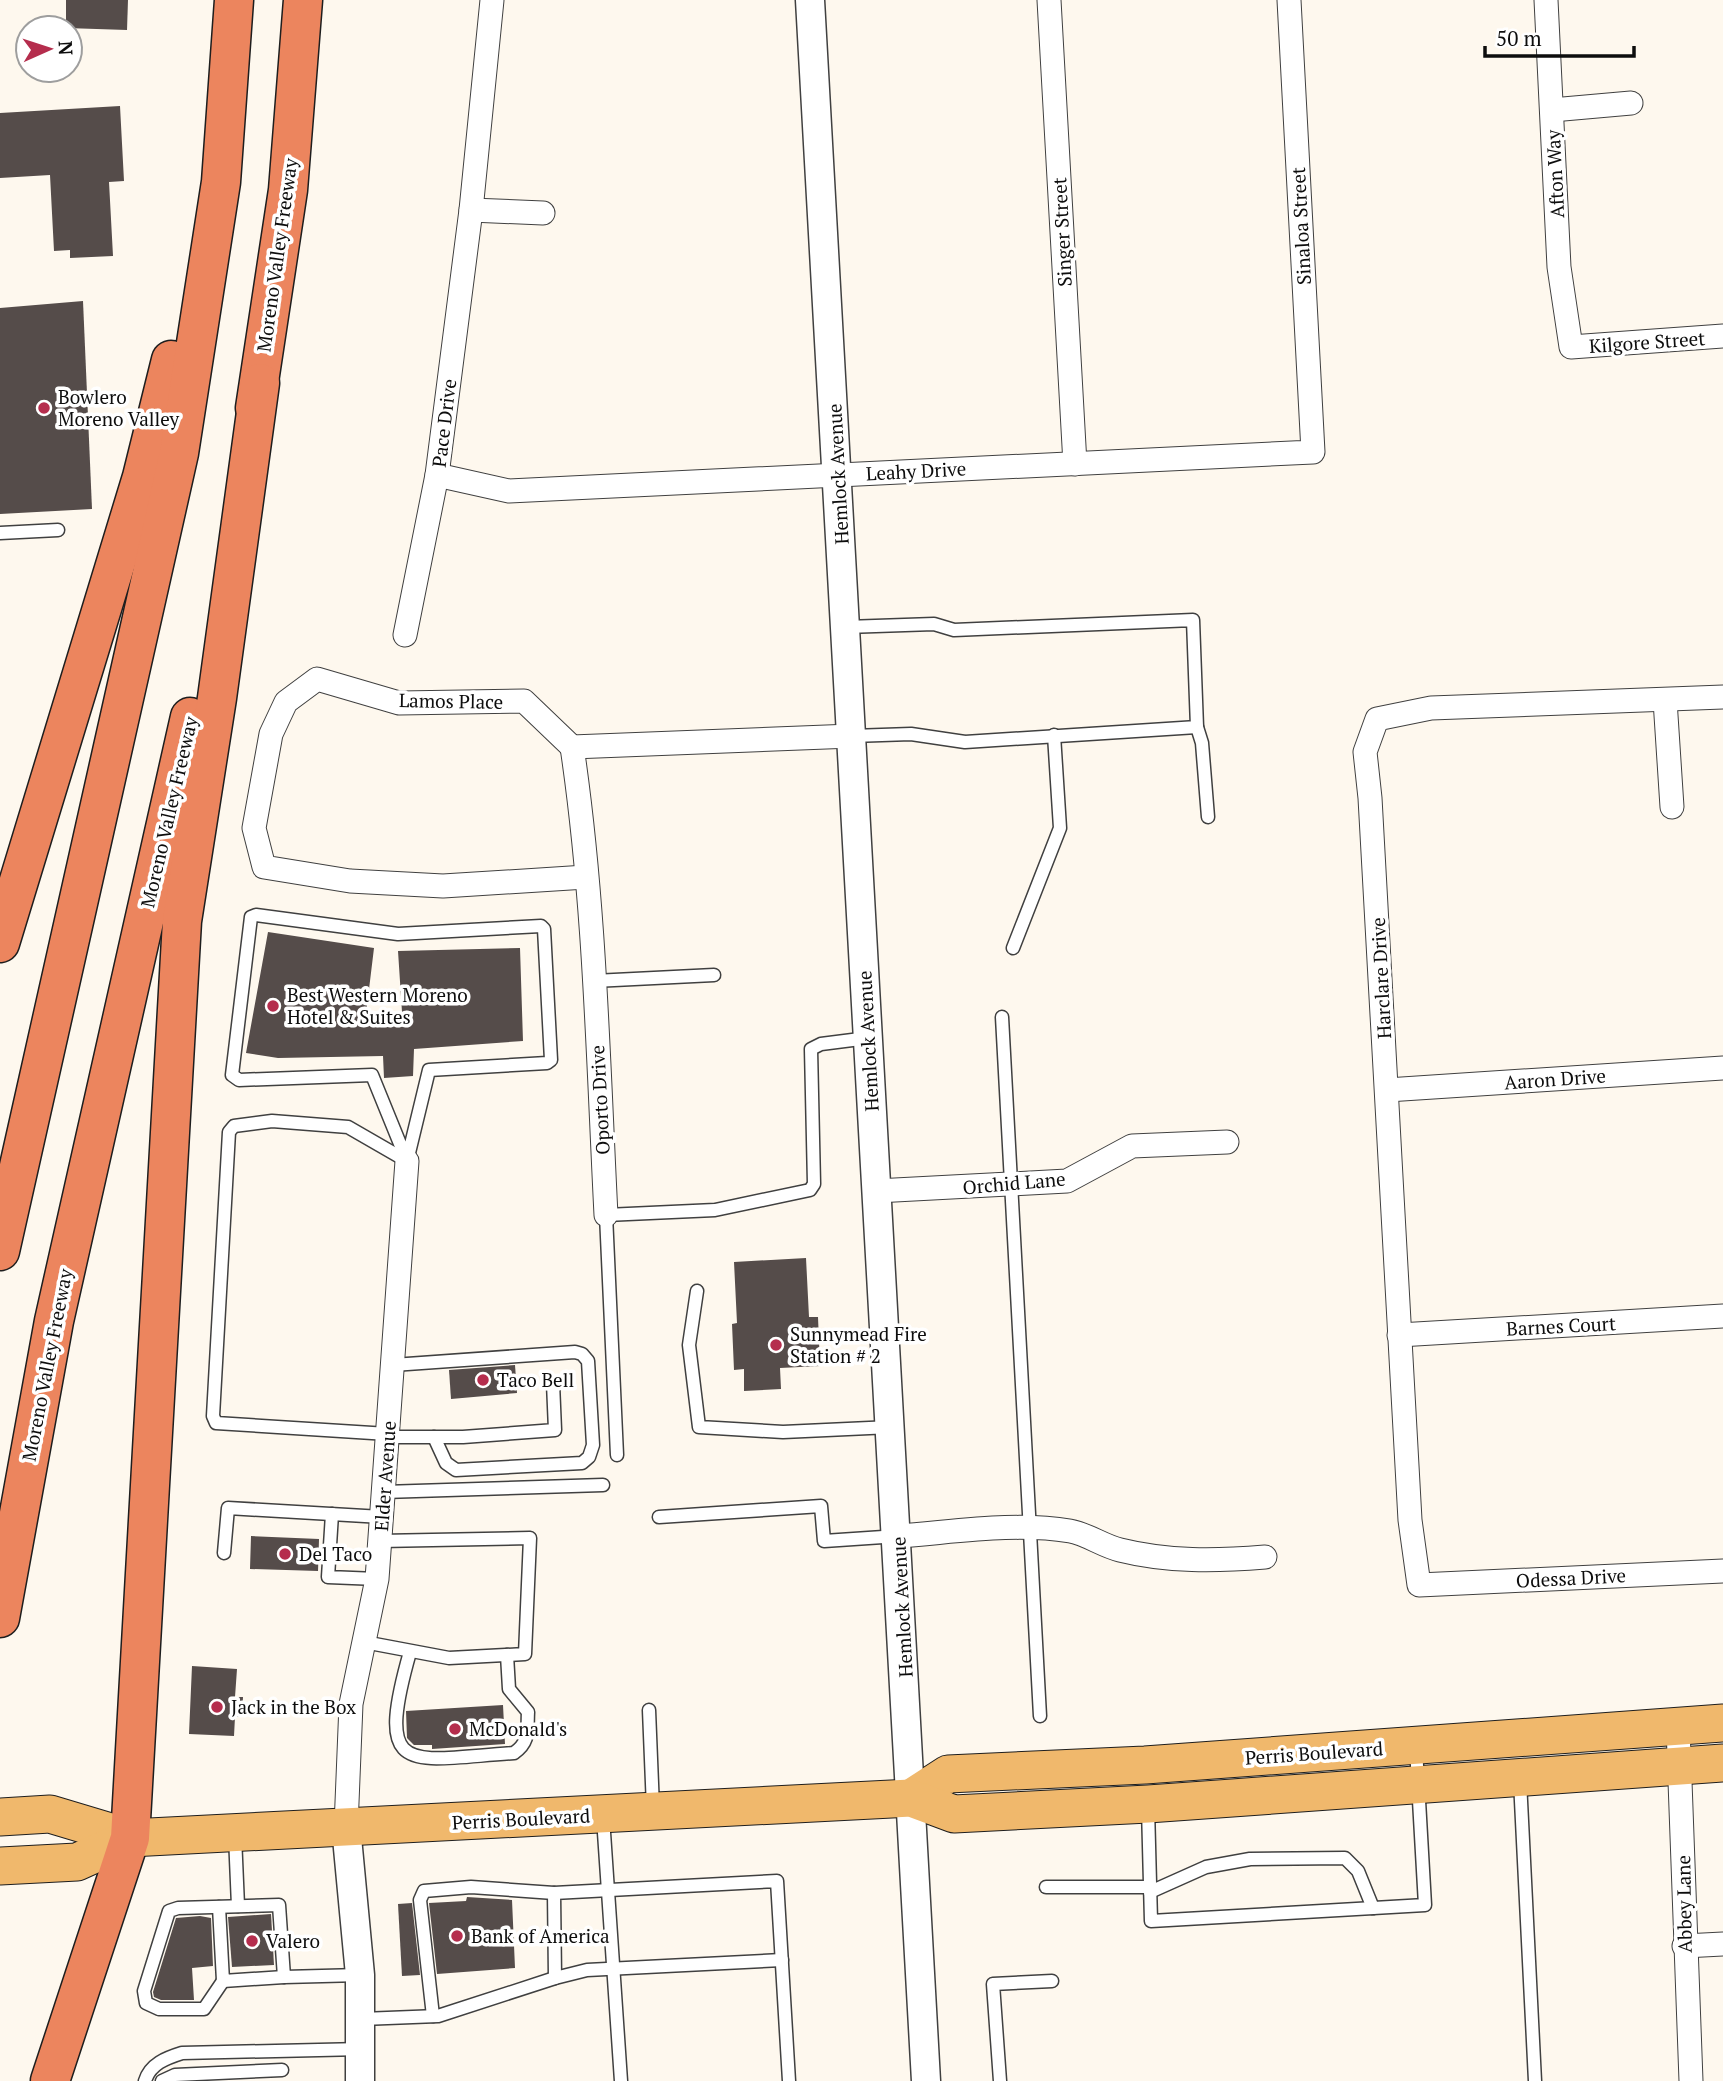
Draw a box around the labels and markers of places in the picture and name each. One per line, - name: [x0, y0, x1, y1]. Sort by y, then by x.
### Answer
- place label: Bowlero Moreno Valley: [58, 384, 179, 431]
- marker: Bowlero Moreno Valley: [36, 400, 52, 416]
- place label: Best Western Moreno Hotel & Suites: [287, 982, 468, 1029]
- marker: Best Western Moreno Hotel & Suites: [265, 998, 281, 1014]
- place label: Sunnymead Fire Station # 2: [790, 1321, 927, 1368]
- marker: Sunnymead Fire Station # 2: [768, 1337, 784, 1353]
- place label: Taco Bell: [497, 1367, 574, 1392]
- marker: Taco Bell: [475, 1372, 491, 1388]
- place label: Del Taco: [299, 1541, 372, 1566]
- marker: Del Taco: [277, 1546, 293, 1562]
- place label: Jack in the Box: [231, 1694, 356, 1719]
- marker: Jack in the Box: [209, 1699, 225, 1715]
- place label: McDonald's: [469, 1716, 567, 1741]
- marker: McDonald's: [447, 1721, 463, 1737]
- place label: Bank of America: [471, 1923, 610, 1948]
- place label: Valero: [266, 1928, 320, 1953]
- marker: Bank of America: [449, 1928, 465, 1944]
- marker: Valero: [244, 1933, 260, 1949]

